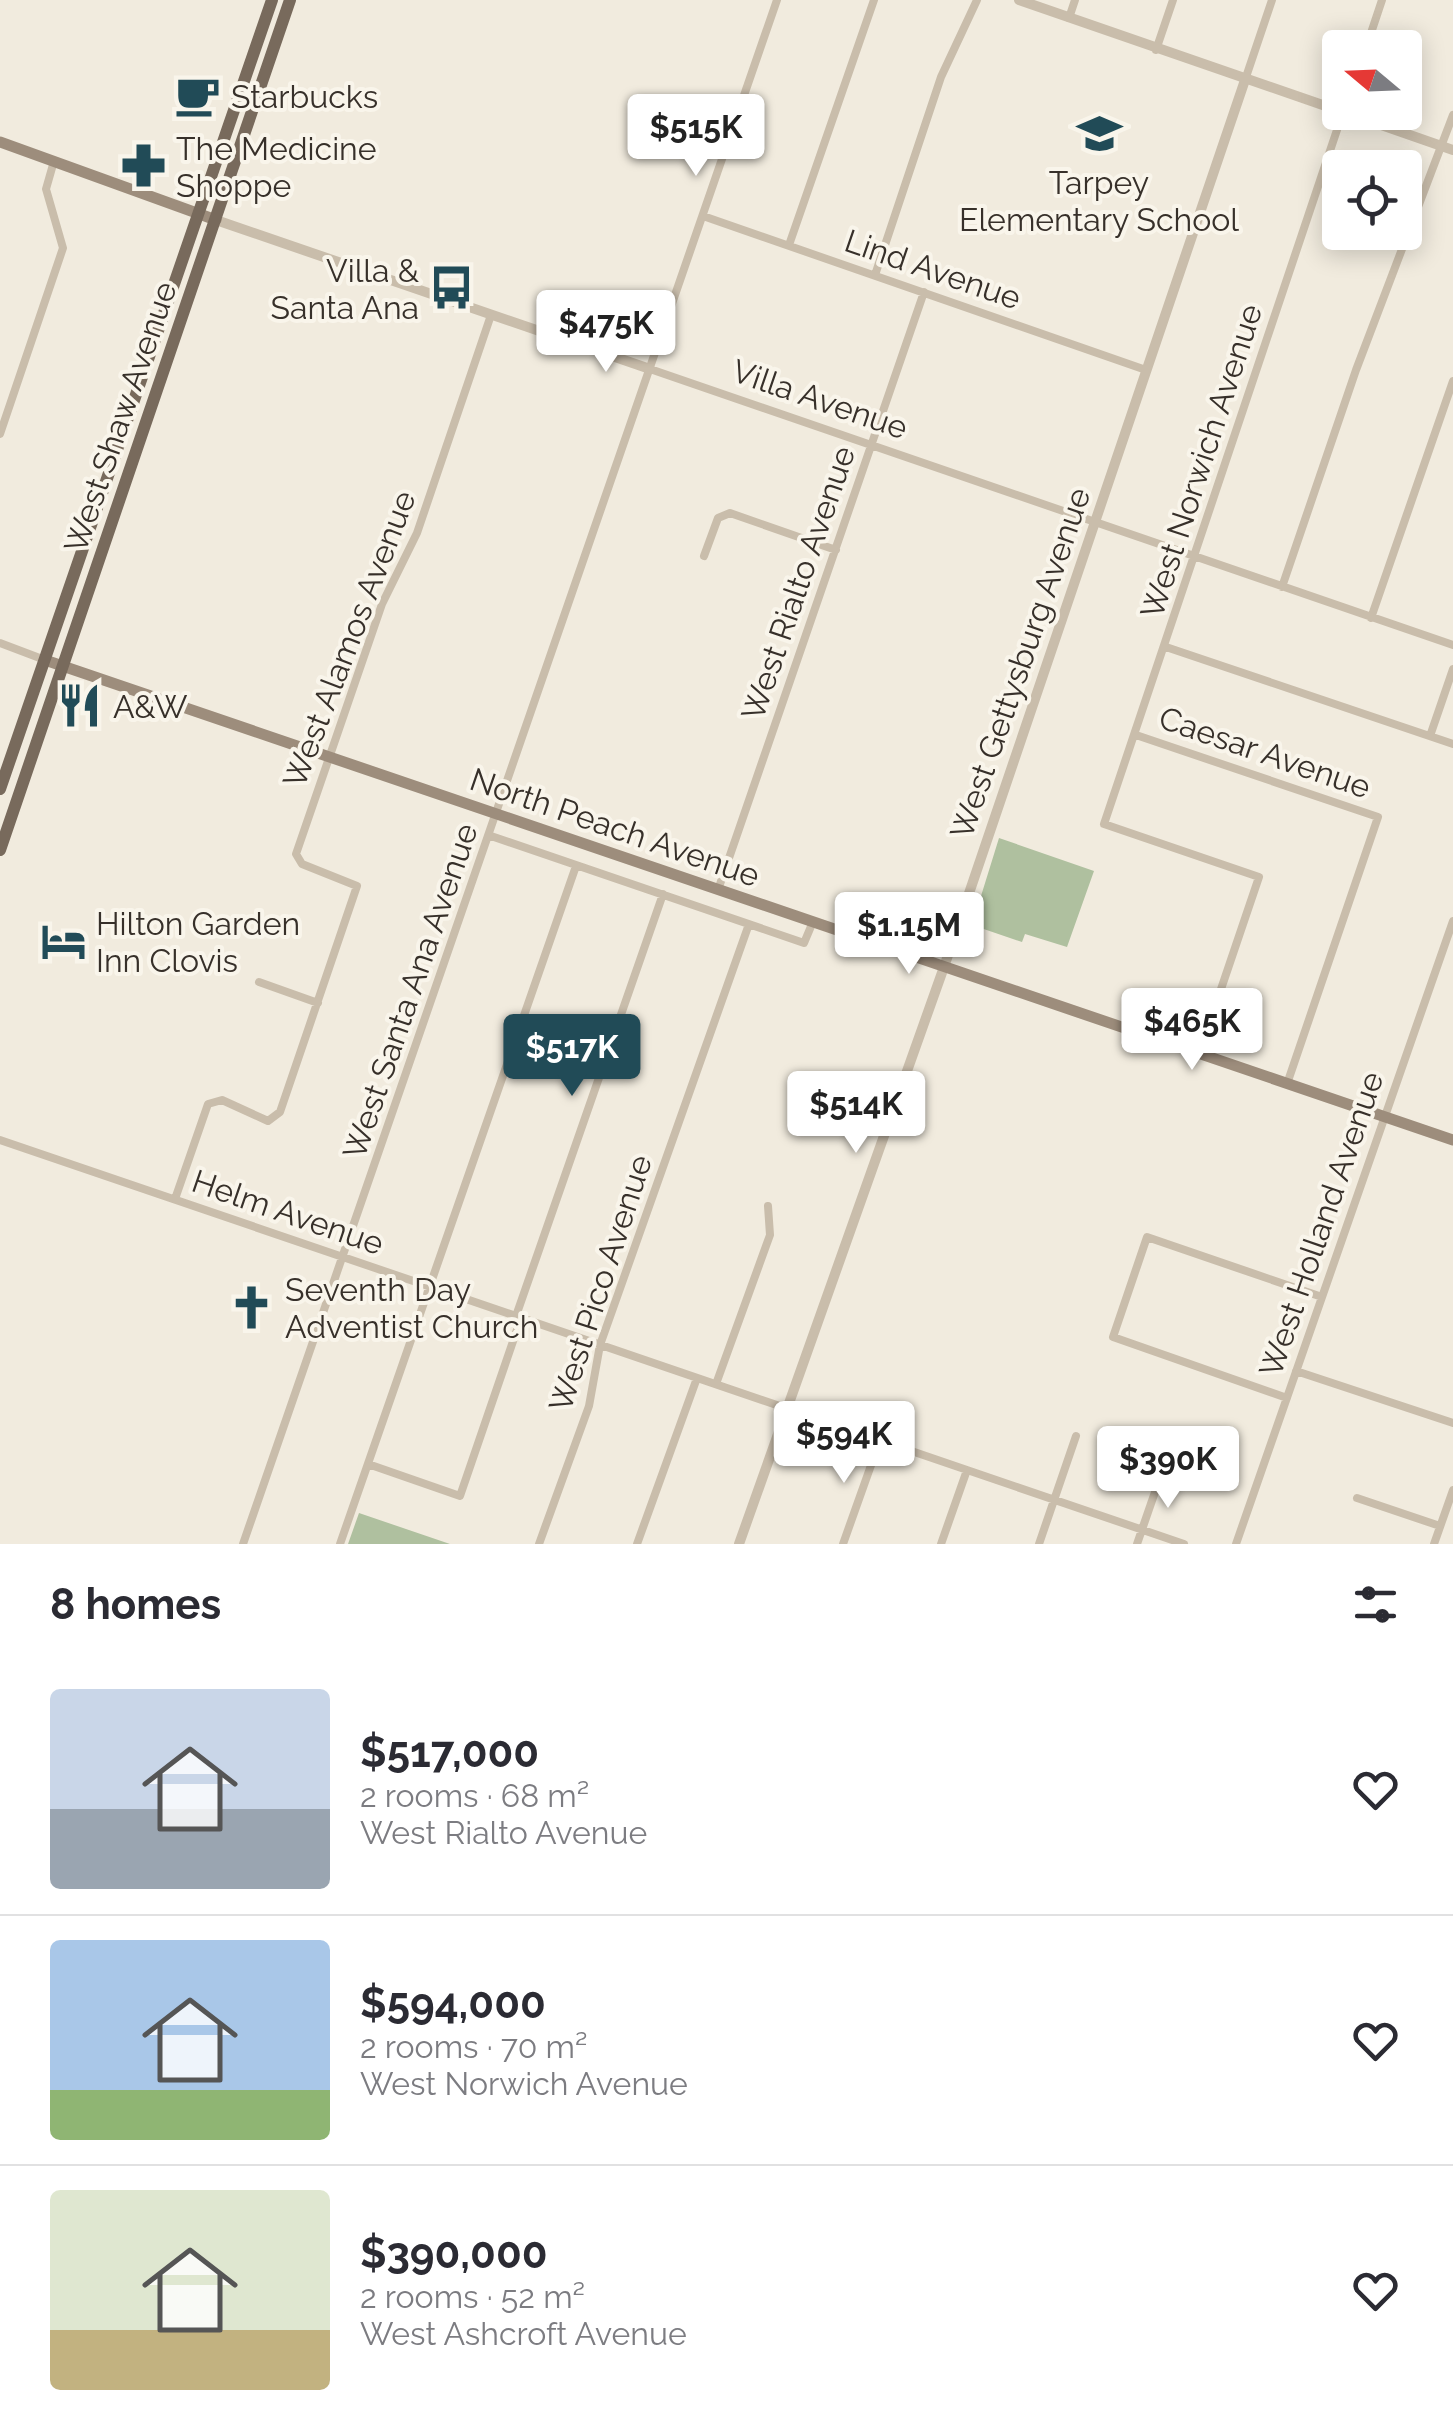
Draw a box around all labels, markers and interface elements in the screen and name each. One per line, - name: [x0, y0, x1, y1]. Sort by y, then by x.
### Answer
- north arrow: [1322, 30, 1422, 130]
- map controls: [1322, 30, 1422, 250]
- cafe icon: Starbucks: [174, 72, 222, 120]
- place label: Starbucks: [231, 78, 378, 115]
- pin: $515K: [626, 94, 766, 179]
- text: $515K: [650, 108, 742, 145]
- school or university icon: Tarpey Elementary School: [1075, 110, 1123, 158]
- place label: The Medicine Shoppe: [176, 130, 377, 204]
- pharmacy icon: The Medicine Shoppe: [119, 142, 167, 190]
- button: locate: [1322, 150, 1422, 250]
- place label: Tarpey Elementary School: [959, 164, 1239, 238]
- street label: Lind Avenue: [840, 222, 1026, 316]
- place label: Villa & Santa Ana: [271, 252, 420, 326]
- bus stop icon: Villa & Santa Ana: [428, 264, 476, 312]
- street label: West Shaw Avenue: [56, 277, 184, 557]
- pin: $475K: [536, 290, 676, 375]
- street label: West Norwich Avenue: [1133, 299, 1269, 623]
- text: $475K: [558, 304, 654, 341]
- street label: Villa Avenue: [727, 352, 913, 446]
- street label: West Rialto Avenue: [734, 441, 862, 725]
- street label: West Gettysburg Avenue: [943, 483, 1097, 843]
- street label: West Alamos Avenue: [275, 486, 423, 792]
- restaurant icon: A&W: [56, 682, 104, 730]
- place label: A&W: [113, 688, 188, 725]
- street label: Caesar Avenue: [1154, 699, 1376, 805]
- street label: North Peach Avenue: [465, 760, 765, 894]
- street label: West Santa Ana Avenue: [335, 818, 485, 1164]
- pin: $1.15M: [828, 892, 990, 977]
- place label: Hilton Garden Inn Clovis: [96, 905, 300, 979]
- text: $1.15M: [857, 906, 961, 943]
- hotel icon: Hilton Garden Inn Clovis: [39, 917, 87, 965]
- pin: $465K: [1122, 988, 1262, 1073]
- text: $465K: [1143, 1002, 1241, 1039]
- pin: $517K: [502, 1014, 642, 1099]
- text: $517K: [525, 1028, 619, 1065]
- street label: West Holland Avenue: [1251, 1067, 1391, 1381]
- pin: $514K: [786, 1071, 926, 1156]
- text: $514K: [809, 1085, 903, 1122]
- street label: West Pico Avenue: [541, 1150, 659, 1416]
- street label: Helm Avenue: [188, 1162, 388, 1262]
- place label: Seventh Day Adventist Church: [285, 1271, 538, 1345]
- church icon: Seventh Day Adventist Church: [228, 1283, 276, 1331]
- pin: $594K: [774, 1401, 914, 1486]
- text: $594K: [796, 1415, 892, 1452]
- pin: $390K: [1098, 1426, 1238, 1511]
- text: $390K: [1119, 1440, 1217, 1477]
- icon: filters: [1348, 1577, 1403, 1632]
- text: 8 homes: [50, 1580, 221, 1629]
- text: $517,000: [360, 1728, 539, 1777]
- icon: home: [130, 1729, 250, 1849]
- icon: heart: [1348, 1762, 1403, 1817]
- text: 2 rooms · 68 m²: [360, 1777, 589, 1814]
- text: West Rialto Avenue: [360, 1814, 647, 1851]
- text: $594,000: [360, 1979, 546, 2028]
- icon: home: [130, 1980, 250, 2100]
- icon: heart: [1348, 2013, 1403, 2068]
- text: 2 rooms · 70 m²: [360, 2028, 587, 2065]
- text: West Norwich Avenue: [360, 2065, 688, 2102]
- text: $390,000: [360, 2229, 547, 2278]
- icon: home: [130, 2230, 250, 2350]
- icon: heart: [1348, 2263, 1403, 2318]
- text: 2 rooms · 52 m²: [360, 2278, 585, 2315]
- text: West Ashcroft Avenue: [360, 2315, 687, 2352]

